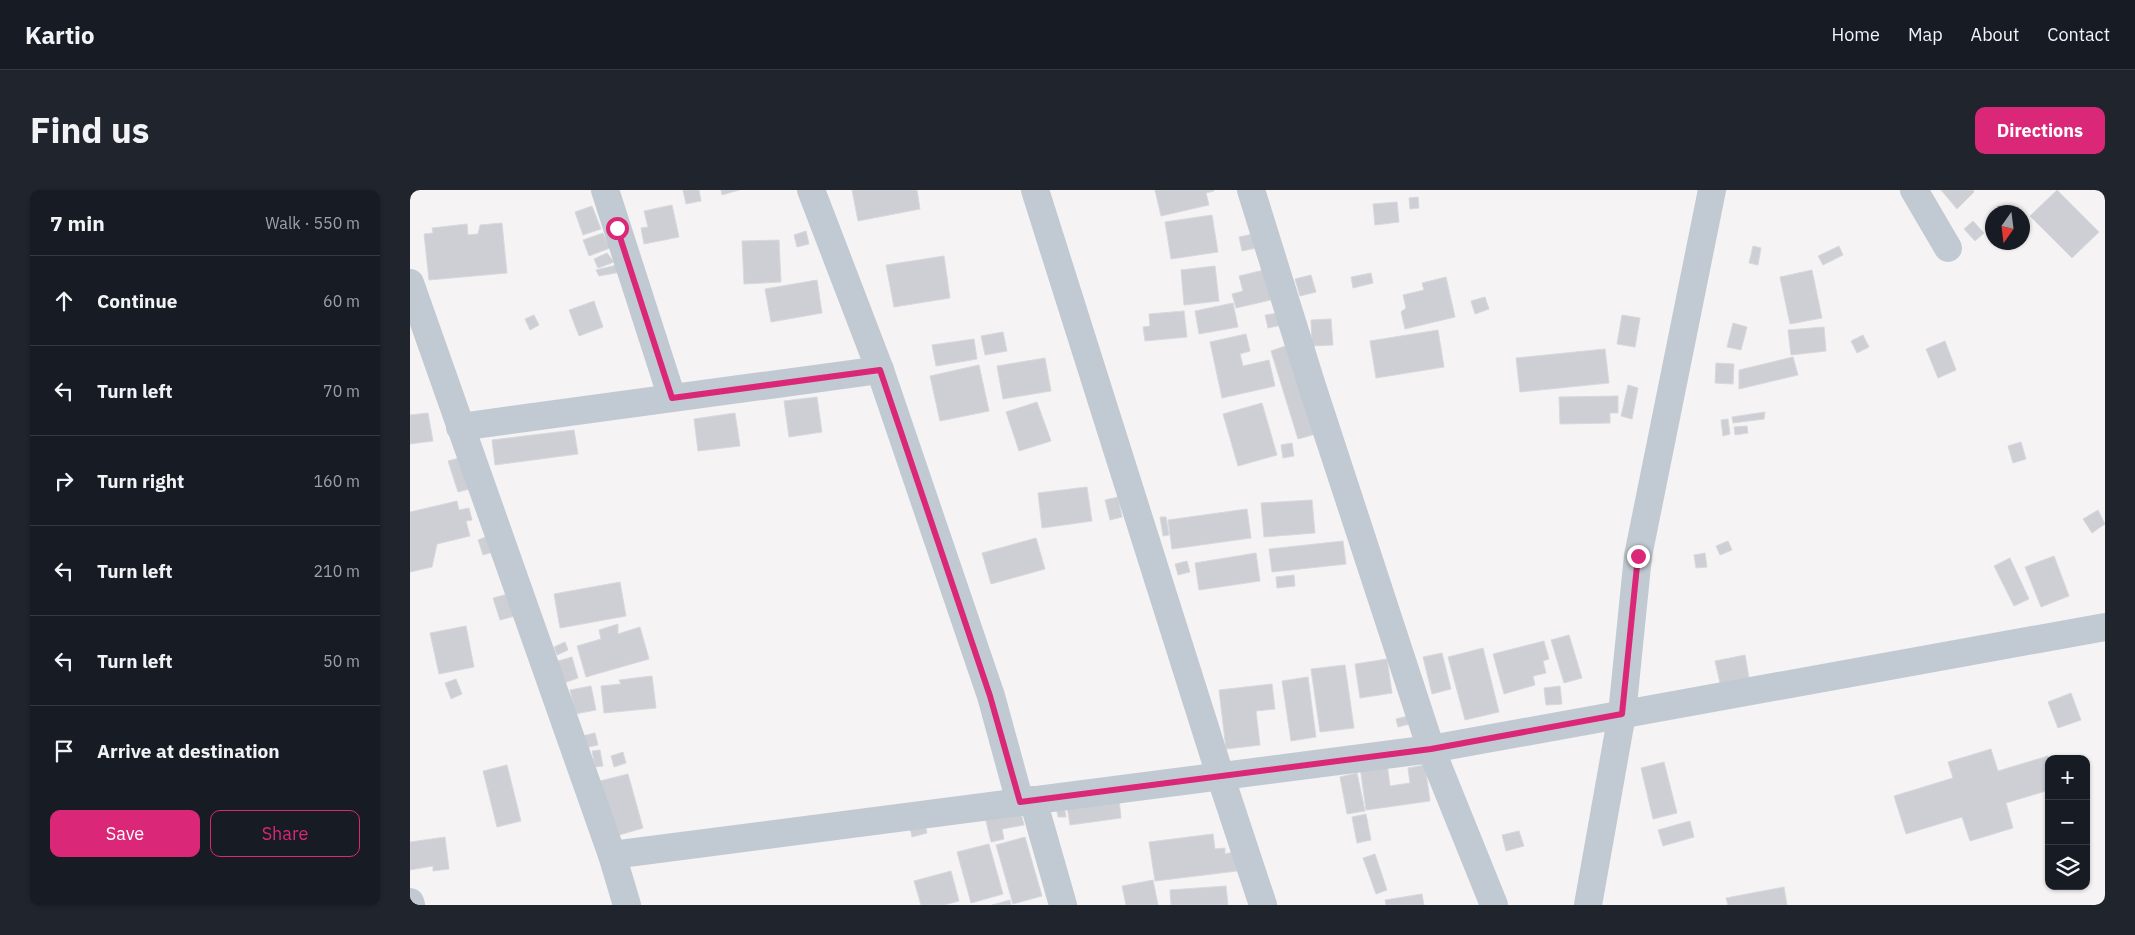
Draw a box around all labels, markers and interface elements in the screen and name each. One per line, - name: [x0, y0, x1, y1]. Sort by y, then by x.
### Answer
- text: Kartio: [25, 19, 95, 51]
- text: Home: [1832, 23, 1880, 46]
- text: Map: [1908, 23, 1943, 46]
- text: About: [1971, 23, 2019, 46]
- text: Contact: [2047, 23, 2110, 46]
- text: Find us: [30, 107, 149, 153]
- button: Directions: [1975, 107, 2105, 154]
- north arrow: [1985, 205, 2030, 250]
- text: 7 min: [50, 209, 105, 237]
- text: Walk · 550 m: [265, 213, 360, 233]
- route start: [606, 217, 629, 240]
- icon: ahead: [50, 287, 78, 315]
- text: Continue: [97, 289, 177, 313]
- text: 60 m: [323, 291, 360, 311]
- icon: left: [50, 377, 78, 405]
- text: Turn left: [97, 379, 173, 403]
- text: 70 m: [323, 381, 360, 401]
- icon: right: [50, 467, 78, 495]
- text: Turn right: [97, 469, 184, 493]
- text: 160 m: [313, 471, 360, 491]
- route end: [1627, 545, 1650, 568]
- icon: left: [50, 557, 78, 585]
- text: Turn left: [97, 559, 173, 583]
- text: 210 m: [313, 561, 360, 581]
- icon: left: [50, 647, 78, 675]
- text: Turn left: [97, 649, 173, 673]
- text: 50 m: [323, 651, 360, 671]
- icon: arrive: [50, 737, 78, 765]
- text: Arrive at destination: [97, 739, 280, 763]
- map controls: [2045, 755, 2090, 890]
- button: +: [2045, 755, 2090, 800]
- button: −: [2045, 800, 2090, 845]
- button: Save: [50, 810, 200, 857]
- button: Share: [210, 810, 360, 857]
- button: layers: [2045, 845, 2090, 890]

